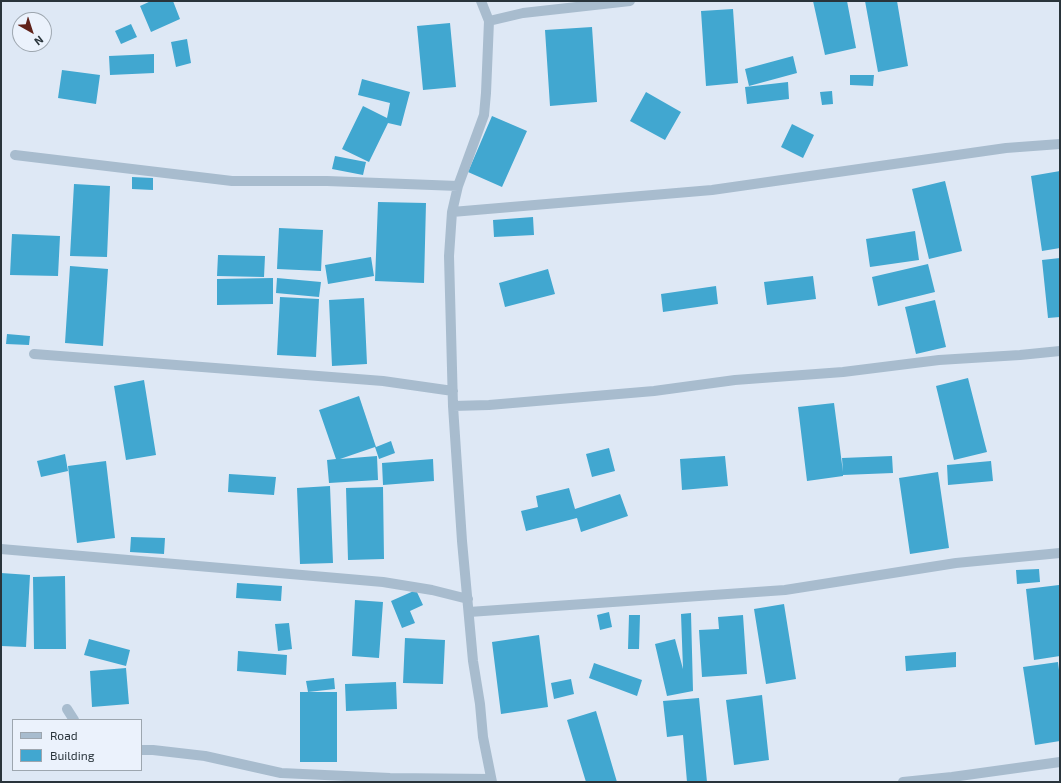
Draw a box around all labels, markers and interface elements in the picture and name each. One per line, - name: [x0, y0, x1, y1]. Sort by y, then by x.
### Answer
- north arrow: [12, 12, 52, 52]
- text: N: [32, 33, 46, 48]
- legend: [12, 719, 142, 771]
- text: Road: [50, 728, 78, 742]
- text: Building: [50, 748, 94, 762]

